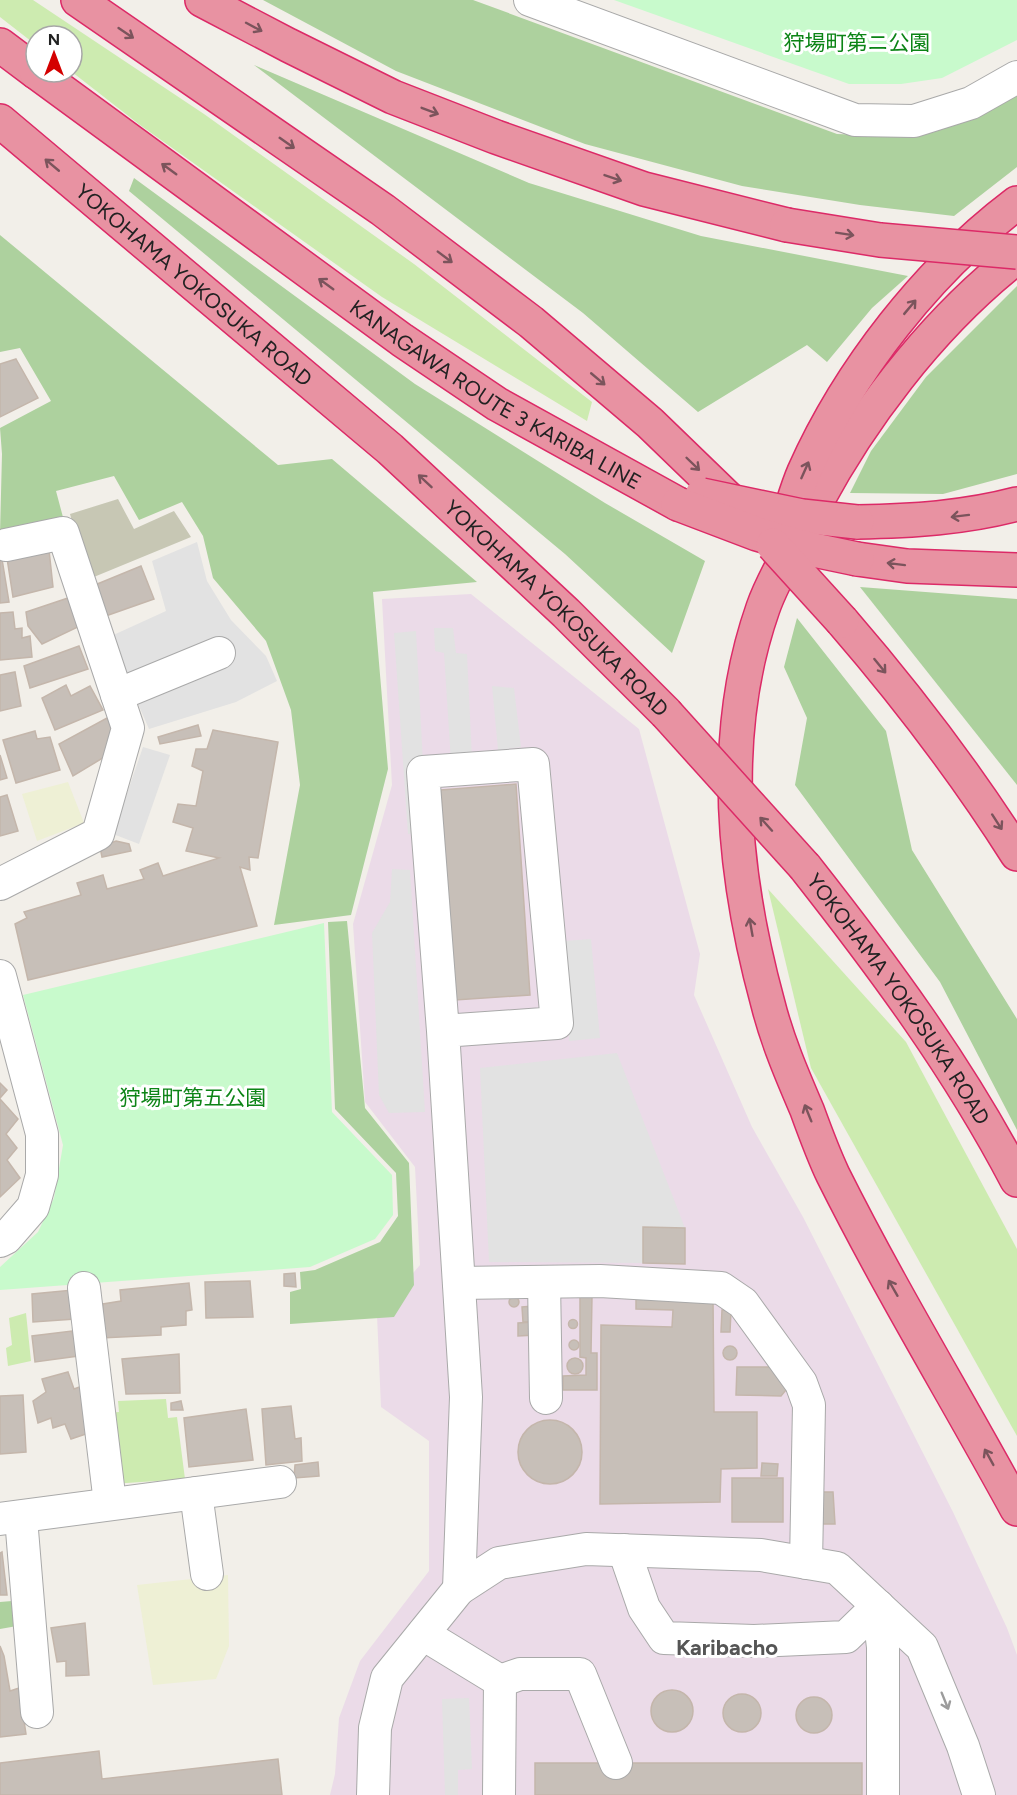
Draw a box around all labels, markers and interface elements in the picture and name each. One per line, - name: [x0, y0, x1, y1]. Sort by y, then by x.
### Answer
- one-way arrow: [245, 21, 262, 33]
- north arrow: [24, 24, 84, 84]
- one-way arrow: [118, 27, 134, 39]
- text: N: [48, 30, 60, 49]
- park label: 狩場町第ニ公園: [784, 30, 931, 55]
- one-way arrow: [420, 106, 439, 117]
- one-way arrow: [279, 137, 295, 149]
- one-way arrow: [45, 158, 60, 172]
- one-way arrow: [161, 163, 177, 176]
- one-way arrow: [603, 174, 622, 185]
- street label: YOKOHAMA YOKOSUKA ROAD: [71, 178, 318, 391]
- one-way arrow: [835, 229, 854, 240]
- one-way arrow: [437, 251, 453, 264]
- one-way arrow: [319, 278, 335, 291]
- street label: KANAGAWA ROUTE 3 KARIBA LINE: [345, 294, 646, 494]
- one-way arrow: [903, 300, 917, 315]
- one-way arrow: [590, 372, 605, 386]
- one-way arrow: [685, 457, 700, 471]
- one-way arrow: [800, 462, 812, 480]
- one-way arrow: [418, 475, 433, 489]
- street label: YOKOHAMA YOKOSUKA ROAD: [440, 494, 674, 721]
- one-way arrow: [951, 511, 970, 522]
- one-way arrow: [886, 559, 906, 570]
- one-way arrow: [874, 657, 887, 673]
- one-way arrow: [991, 813, 1003, 830]
- one-way arrow: [759, 816, 773, 831]
- street label: YOKOHAMA YOKOSUKA ROAD: [802, 868, 996, 1129]
- one-way arrow: [745, 917, 756, 937]
- park label: 狩場町第五公園: [120, 1085, 267, 1110]
- one-way arrow: [802, 1104, 813, 1122]
- one-way arrow: [886, 1280, 898, 1297]
- one-way arrow: [983, 1449, 994, 1467]
- district label: Karibacho: [676, 1634, 778, 1661]
- one-way arrow: [940, 1691, 951, 1710]

